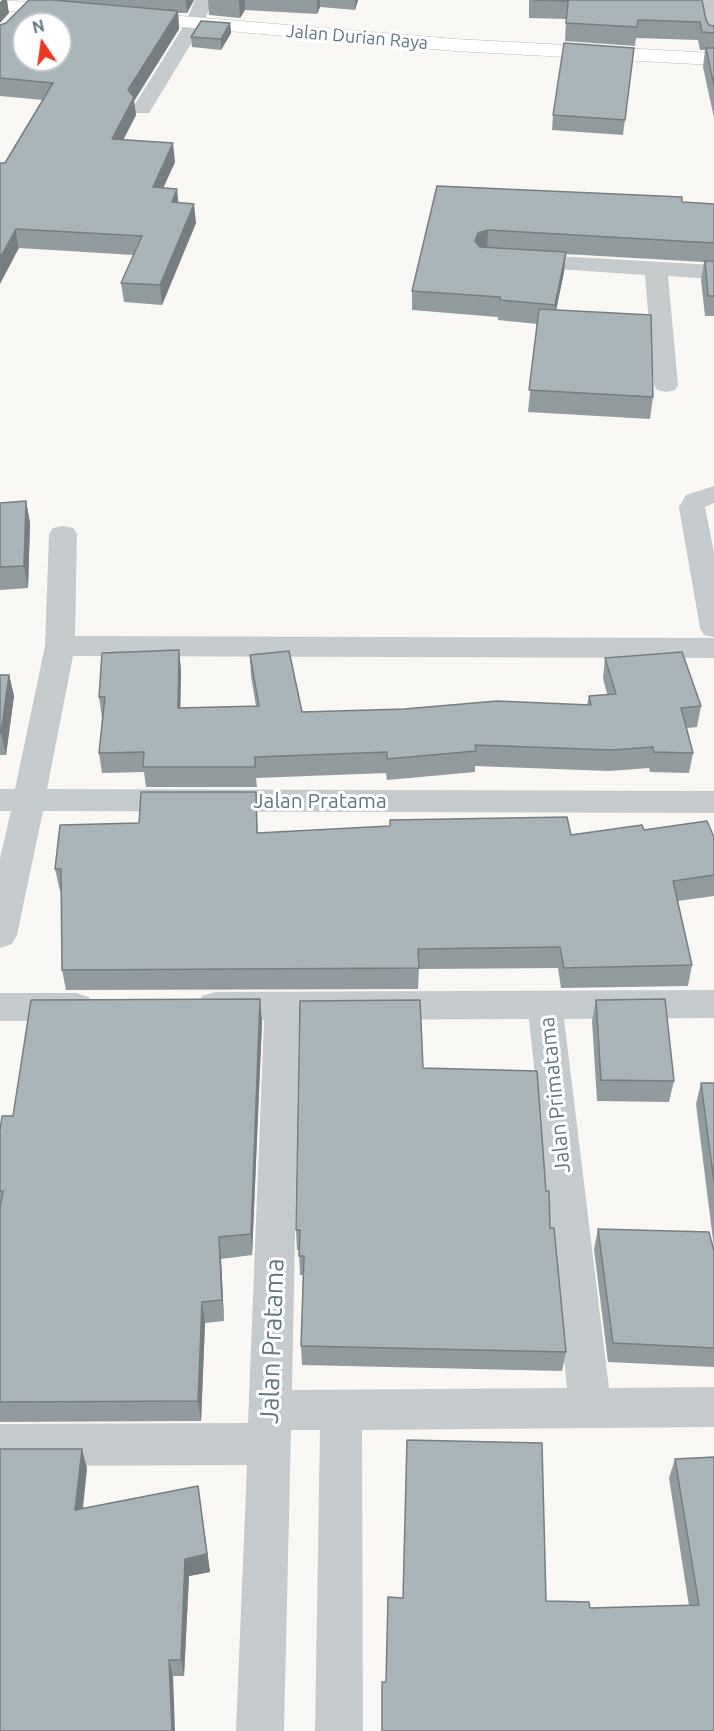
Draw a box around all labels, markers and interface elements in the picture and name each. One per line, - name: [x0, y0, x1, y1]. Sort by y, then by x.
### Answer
- north arrow: [12, 12, 72, 72]
- text: N: [31, 16, 46, 37]
- street label: Jalan Durian Raya: [285, 20, 429, 54]
- street label: Jalan Pratama: [253, 788, 387, 814]
- street label: Jalan Primatama: [534, 1016, 576, 1174]
- street label: Jalan Pratama: [254, 1258, 290, 1424]

